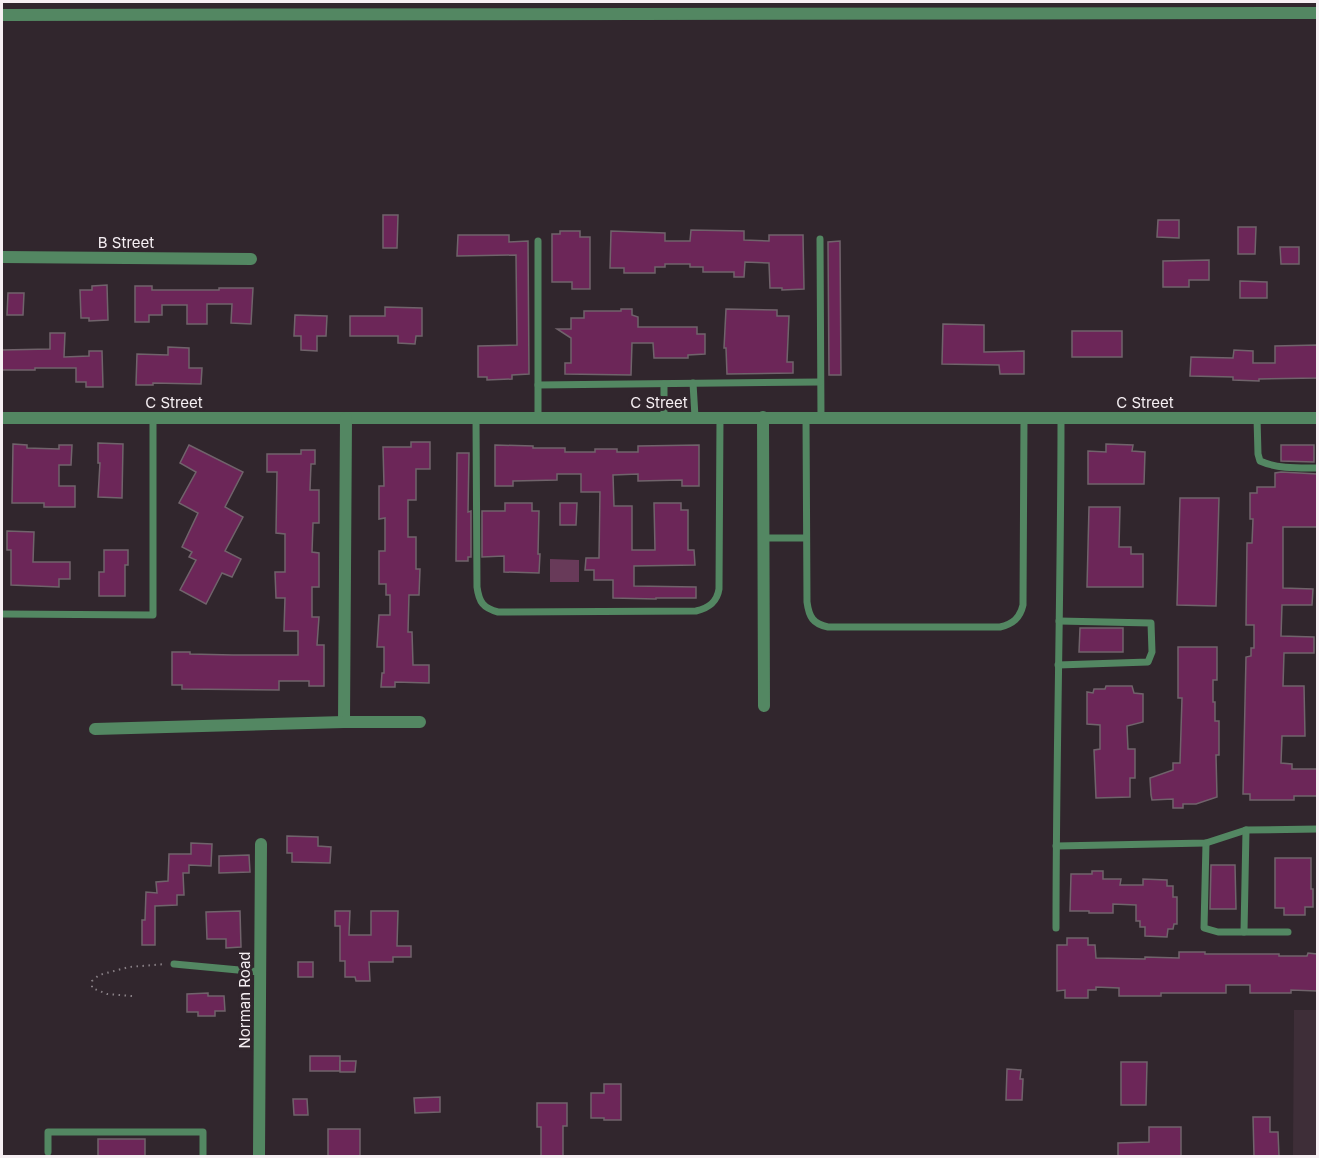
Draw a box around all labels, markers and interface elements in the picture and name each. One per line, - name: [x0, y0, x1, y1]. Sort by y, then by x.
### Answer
- street label: B Street: [98, 233, 154, 252]
- street label: C Street: [145, 393, 203, 412]
- street label: C Street: [630, 393, 688, 412]
- street label: C Street: [1116, 393, 1174, 412]
- street label: Norman Road: [235, 951, 254, 1049]

